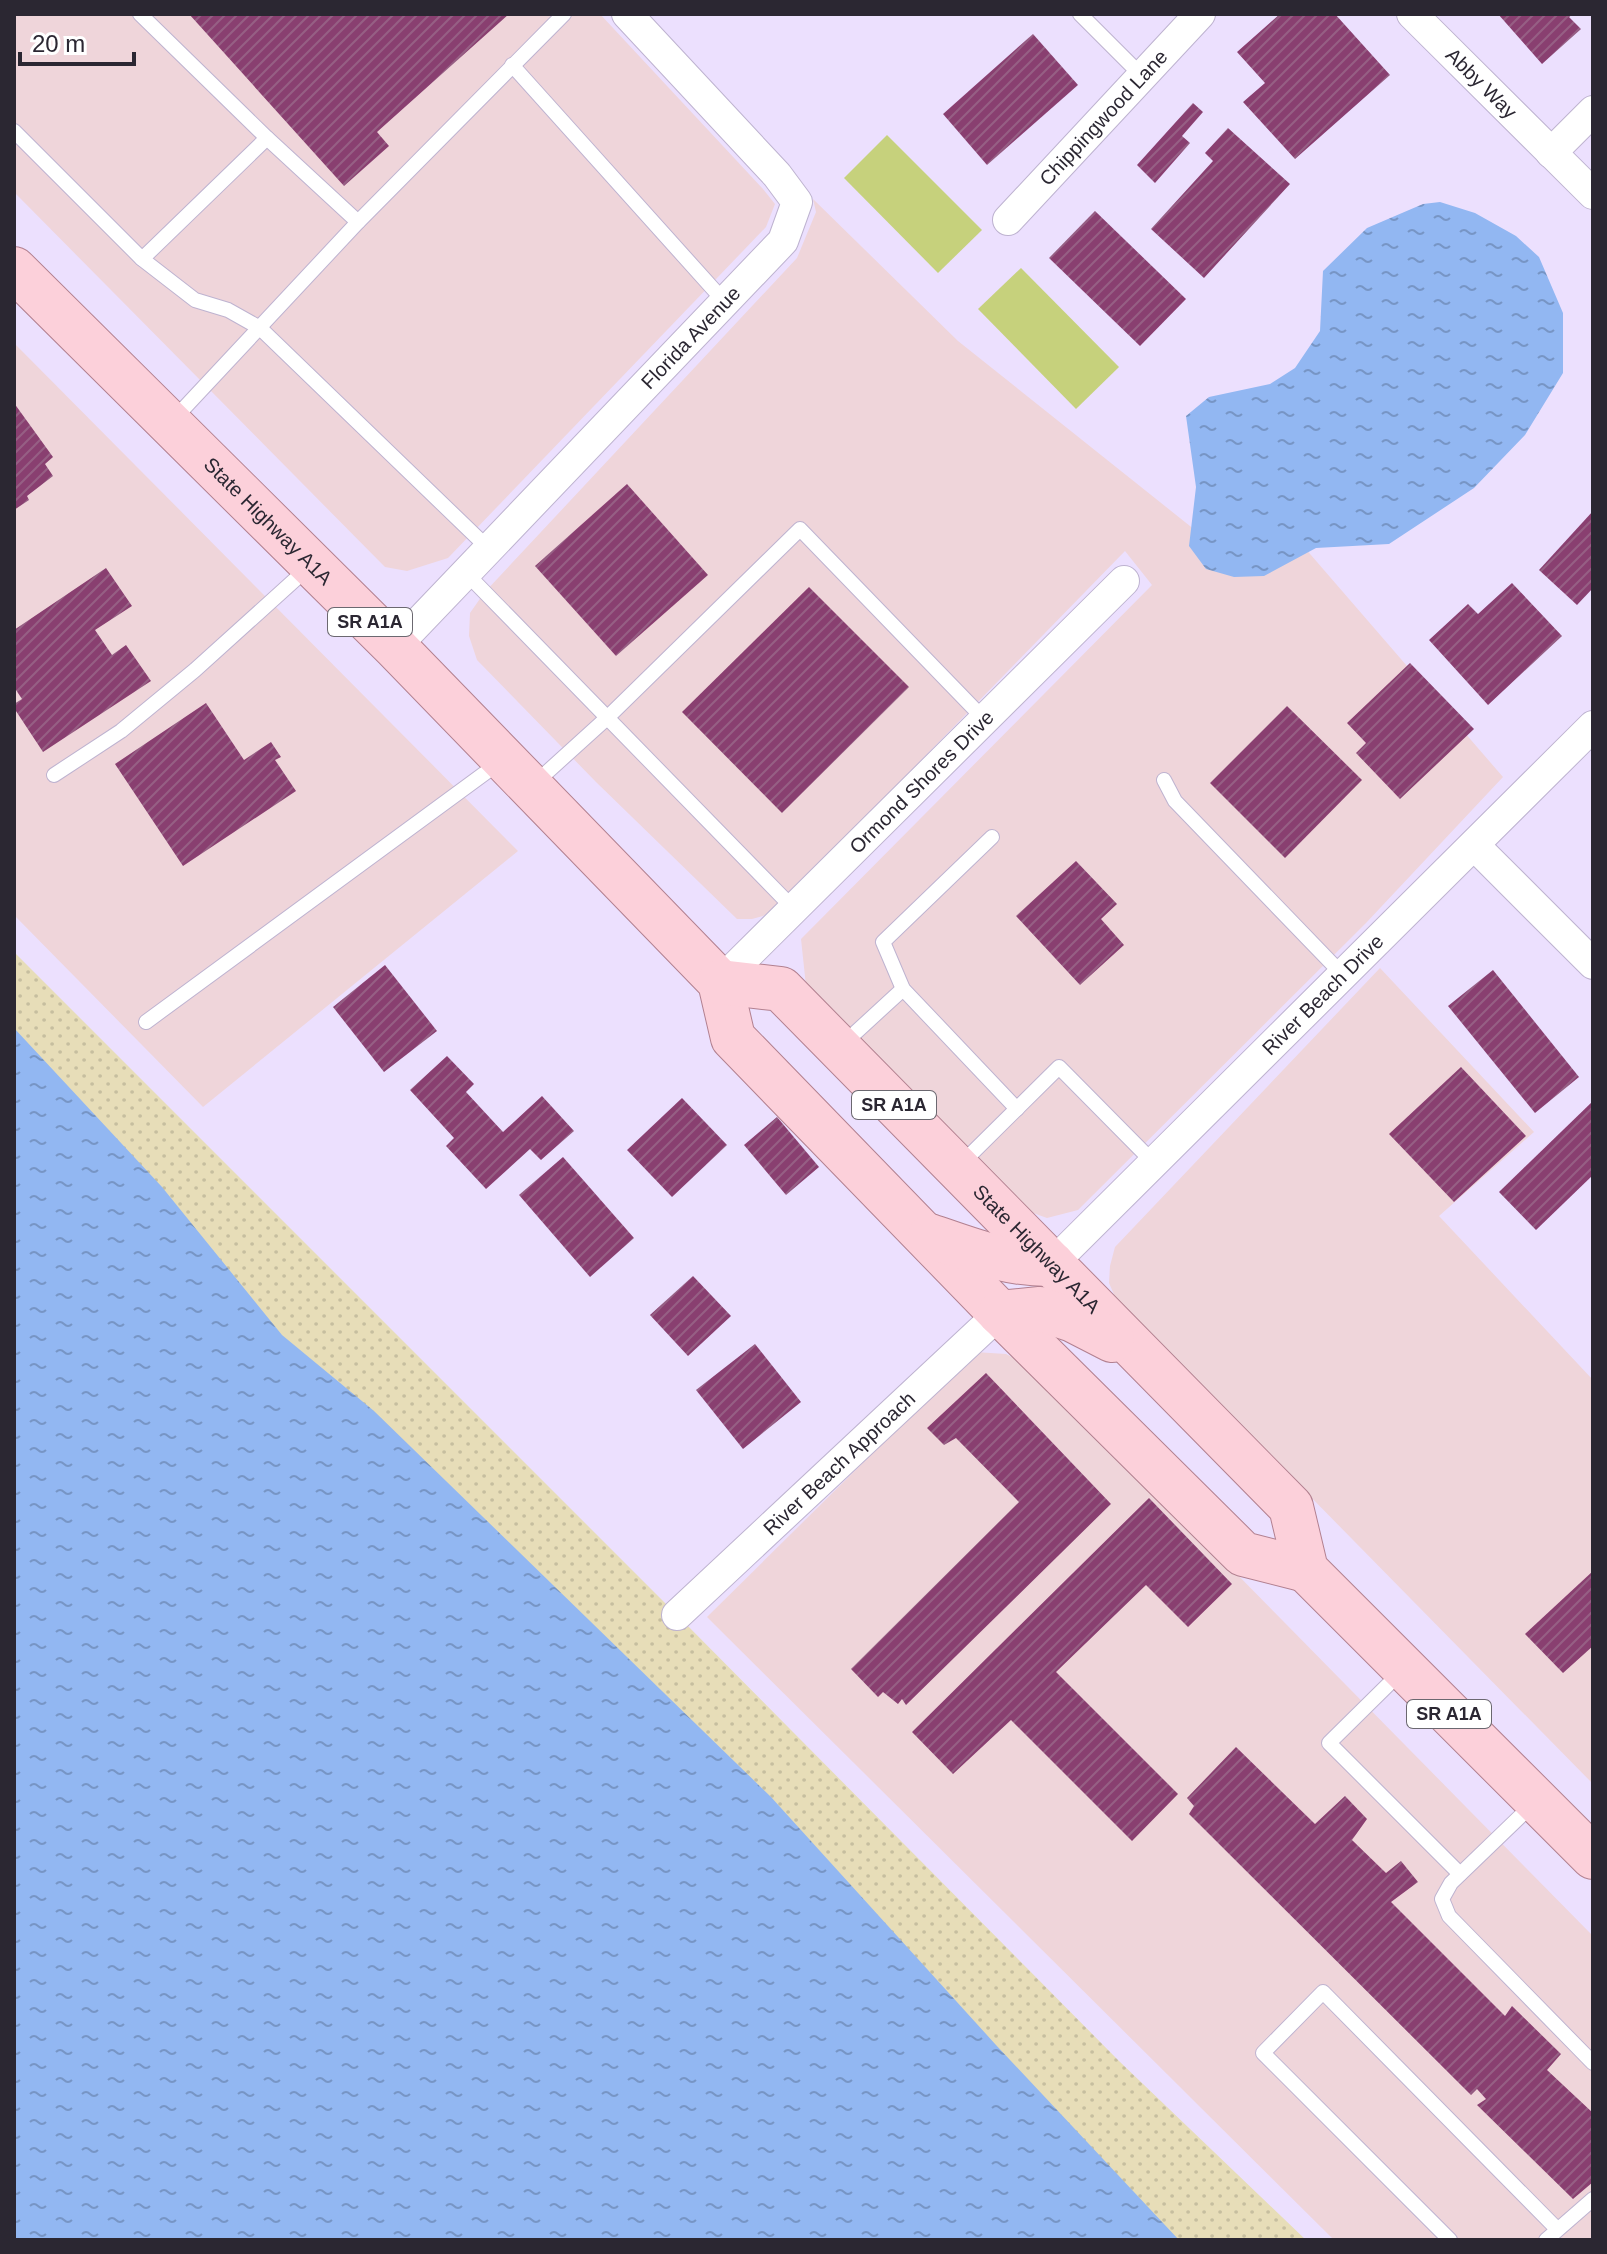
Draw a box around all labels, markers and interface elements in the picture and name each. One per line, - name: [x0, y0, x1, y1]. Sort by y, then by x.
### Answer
- scale bar: [20, 16, 134, 66]
- text: 20 m: [32, 30, 85, 57]
- street label: Abby Way: [1442, 43, 1521, 123]
- street label: Chippingwood Lane: [1035, 45, 1172, 190]
- street label: Florida Avenue: [637, 282, 745, 393]
- street label: State Highway A1A: [200, 453, 337, 590]
- road number: SR A1A: [328, 608, 412, 636]
- street label: Ormond Shores Drive: [845, 706, 998, 858]
- street label: River Beach Drive: [1258, 930, 1388, 1059]
- road number: SR A1A: [852, 1091, 936, 1119]
- street label: State Highway A1A: [969, 1180, 1105, 1318]
- street label: River Beach Approach: [759, 1387, 919, 1539]
- road number: SR A1A: [1407, 1700, 1491, 1728]

